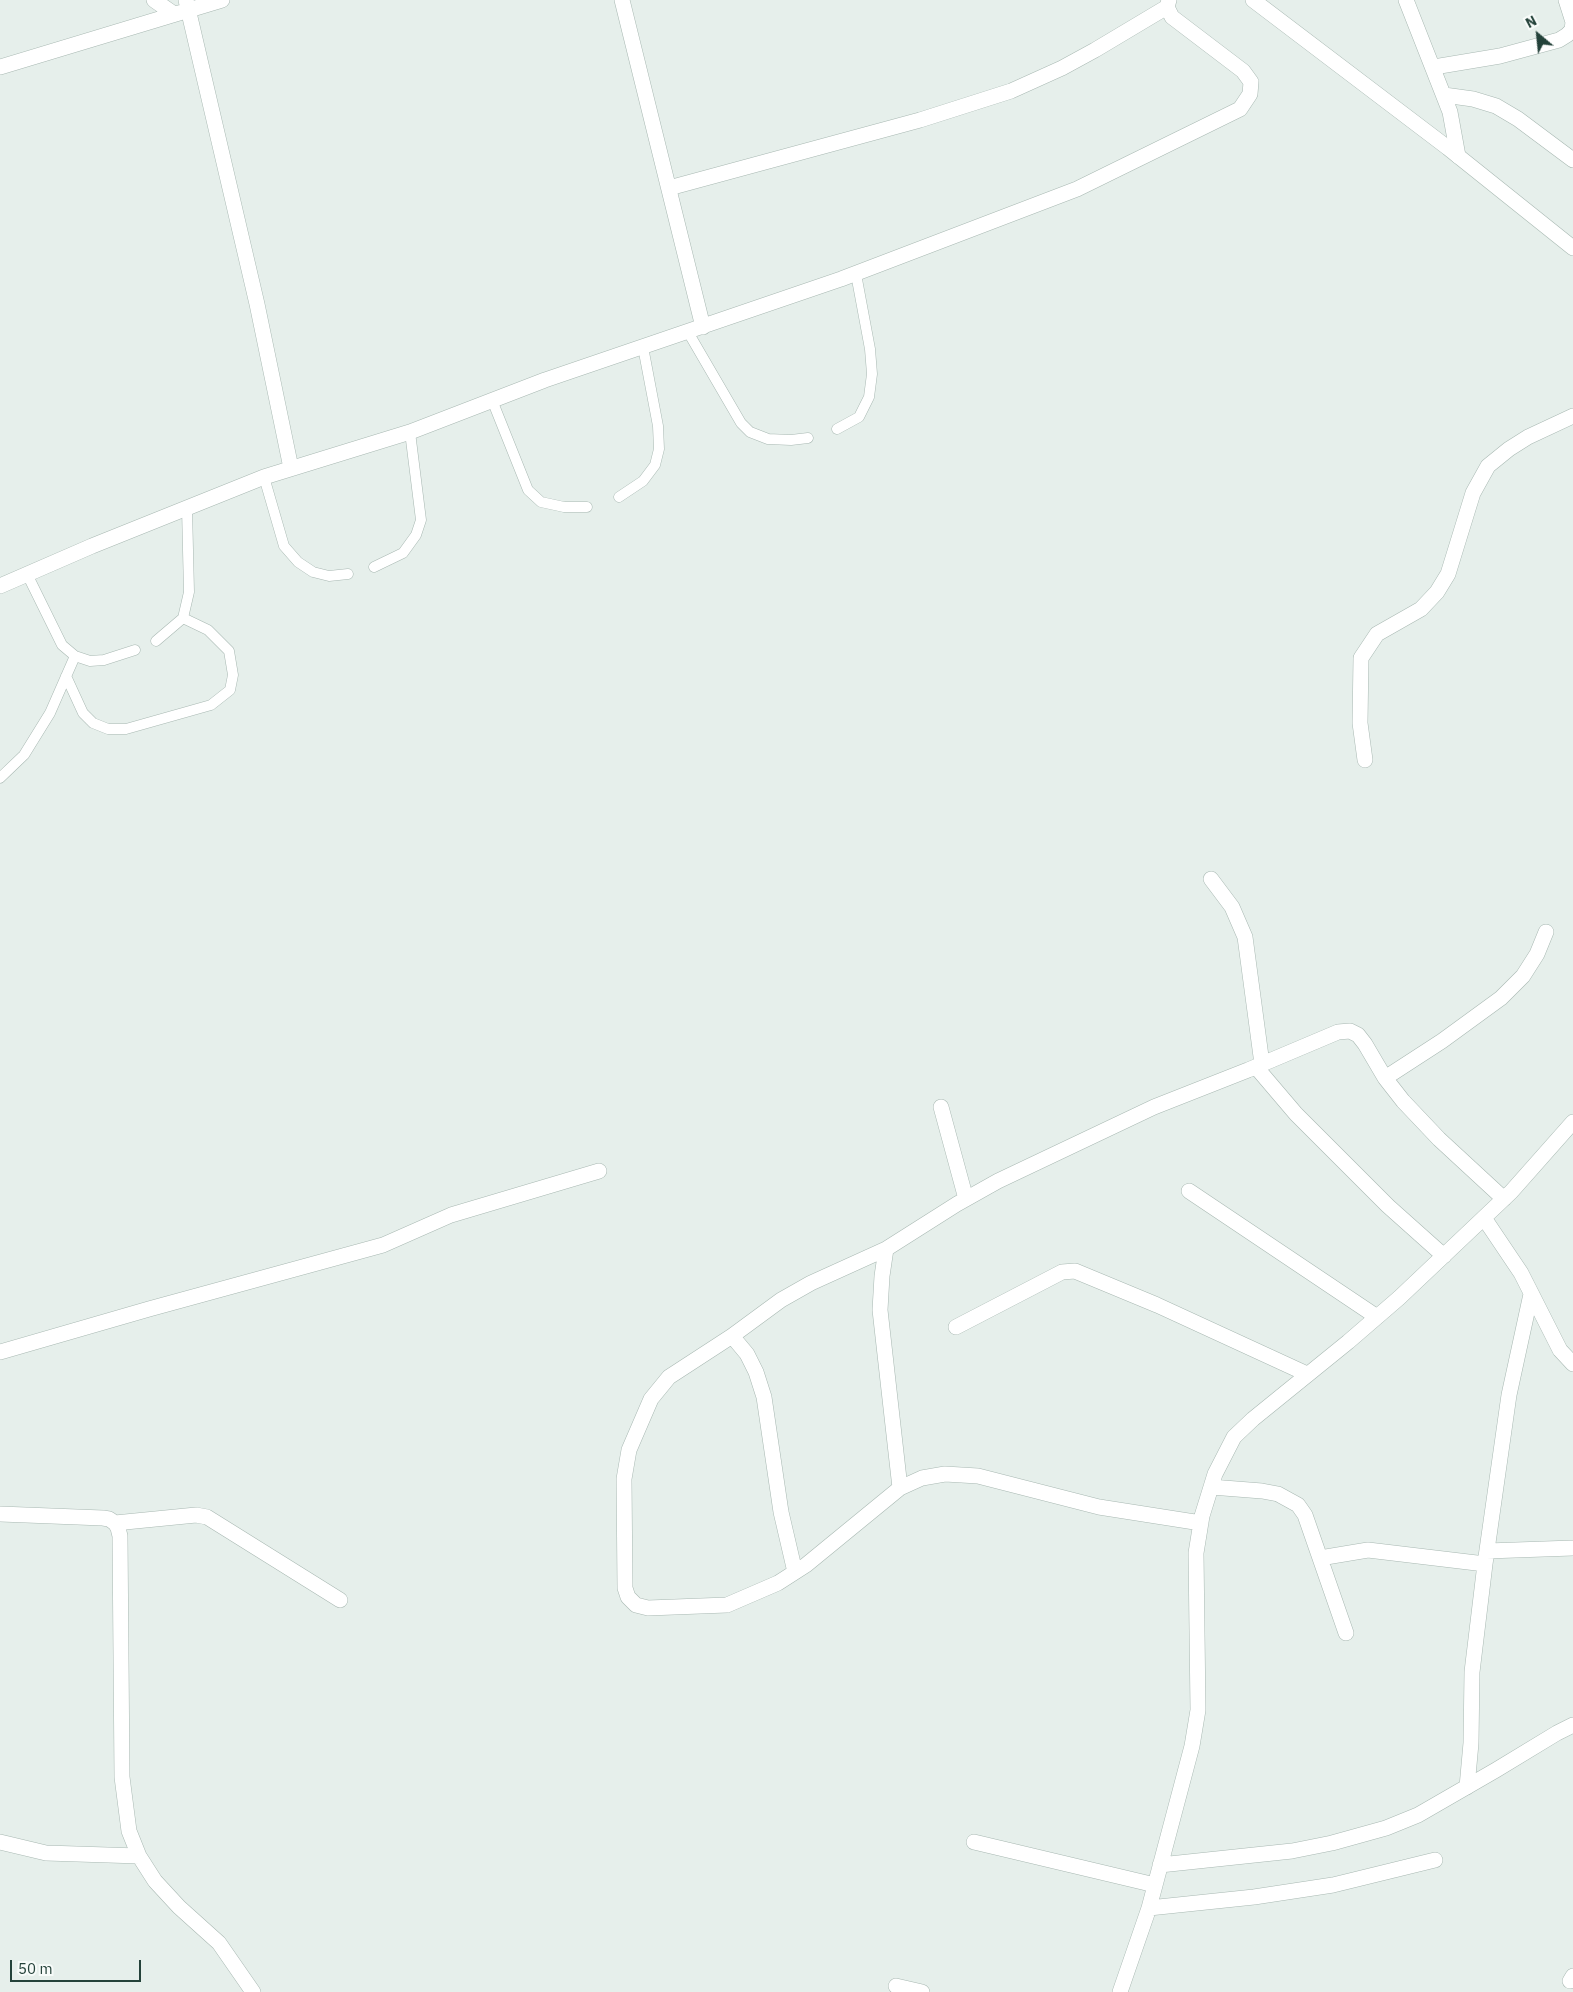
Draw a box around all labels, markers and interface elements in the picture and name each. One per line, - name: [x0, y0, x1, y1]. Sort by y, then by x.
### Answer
- north arrow: [1513, 10, 1563, 60]
- text: N: [1522, 11, 1540, 32]
- scale bar: [12, 1950, 144, 1982]
- text: 50 m: [18, 1959, 53, 1978]

